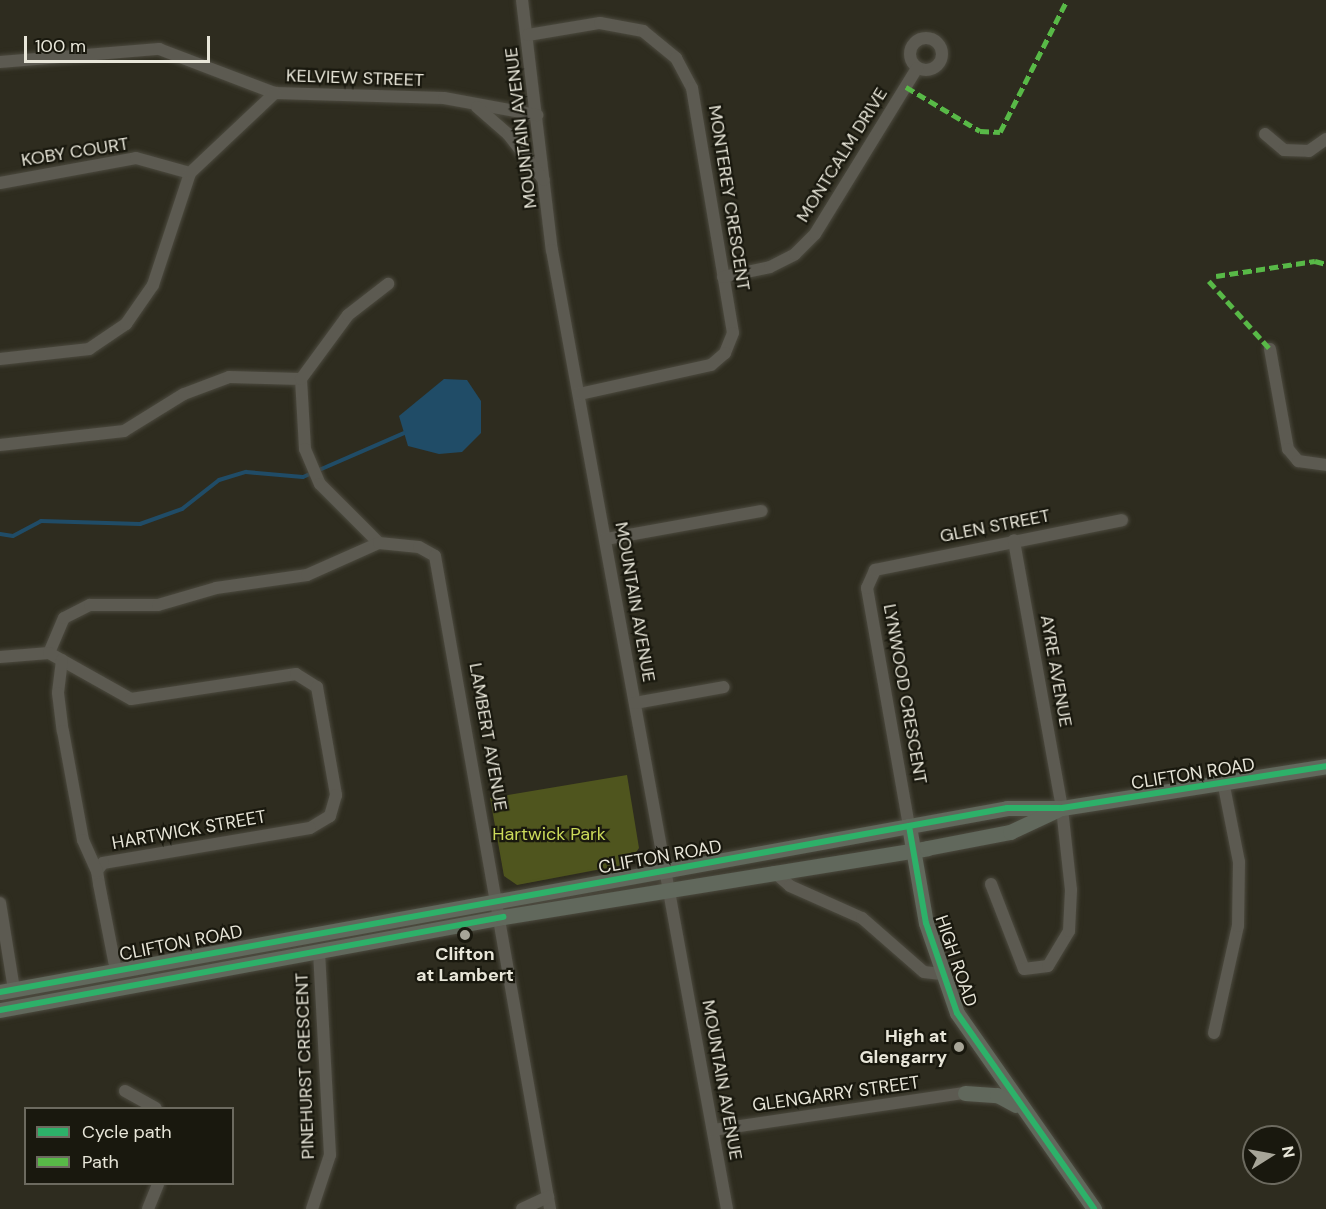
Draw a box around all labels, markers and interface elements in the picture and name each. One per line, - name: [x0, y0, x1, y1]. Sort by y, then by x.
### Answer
- scale bar: [27, 24, 213, 62]
- text: 100 m: [35, 34, 86, 58]
- street label: MOUNTAIN AVENUE: [500, 46, 542, 210]
- street label: KELVIEW STREET: [286, 65, 424, 91]
- street label: MONTCALM DRIVE: [792, 84, 892, 226]
- street label: MONTEREY CRESCENT: [704, 104, 754, 292]
- street label: KOBY COURT: [20, 133, 130, 171]
- street label: GLEN STREET: [938, 505, 1052, 547]
- street label: MOUNTAIN AVENUE: [610, 520, 660, 684]
- street label: LYNWOOD CRESCENT: [879, 602, 931, 786]
- street label: AYRE AVENUE: [1036, 613, 1076, 729]
- street label: LAMBERT AVENUE: [464, 661, 512, 813]
- street label: CLIFTON ROAD: [1130, 754, 1256, 794]
- street label: HARTWICK STREET: [110, 806, 268, 854]
- park label: Hartwick Park: [492, 823, 606, 845]
- street label: CLIFTON ROAD: [597, 836, 723, 878]
- street label: HIGH ROAD: [930, 912, 982, 1010]
- street label: CLIFTON ROAD: [118, 920, 244, 966]
- marker: Clifton at Lambert: [458, 928, 472, 942]
- place label: Clifton at Lambert: [416, 944, 514, 986]
- street label: PINEHURST CRESCENT: [291, 972, 319, 1160]
- street label: MOUNTAIN AVENUE: [697, 998, 747, 1162]
- place label: High at Glengarry: [859, 1026, 947, 1068]
- marker: High at Glengarry: [952, 1040, 966, 1054]
- street label: GLENGARRY STREET: [751, 1072, 921, 1116]
- legend: [24, 1107, 234, 1185]
- text: Cycle path: [82, 1120, 172, 1144]
- north arrow: [1242, 1125, 1302, 1185]
- text: N: [1277, 1144, 1300, 1160]
- text: Path: [82, 1150, 119, 1174]

